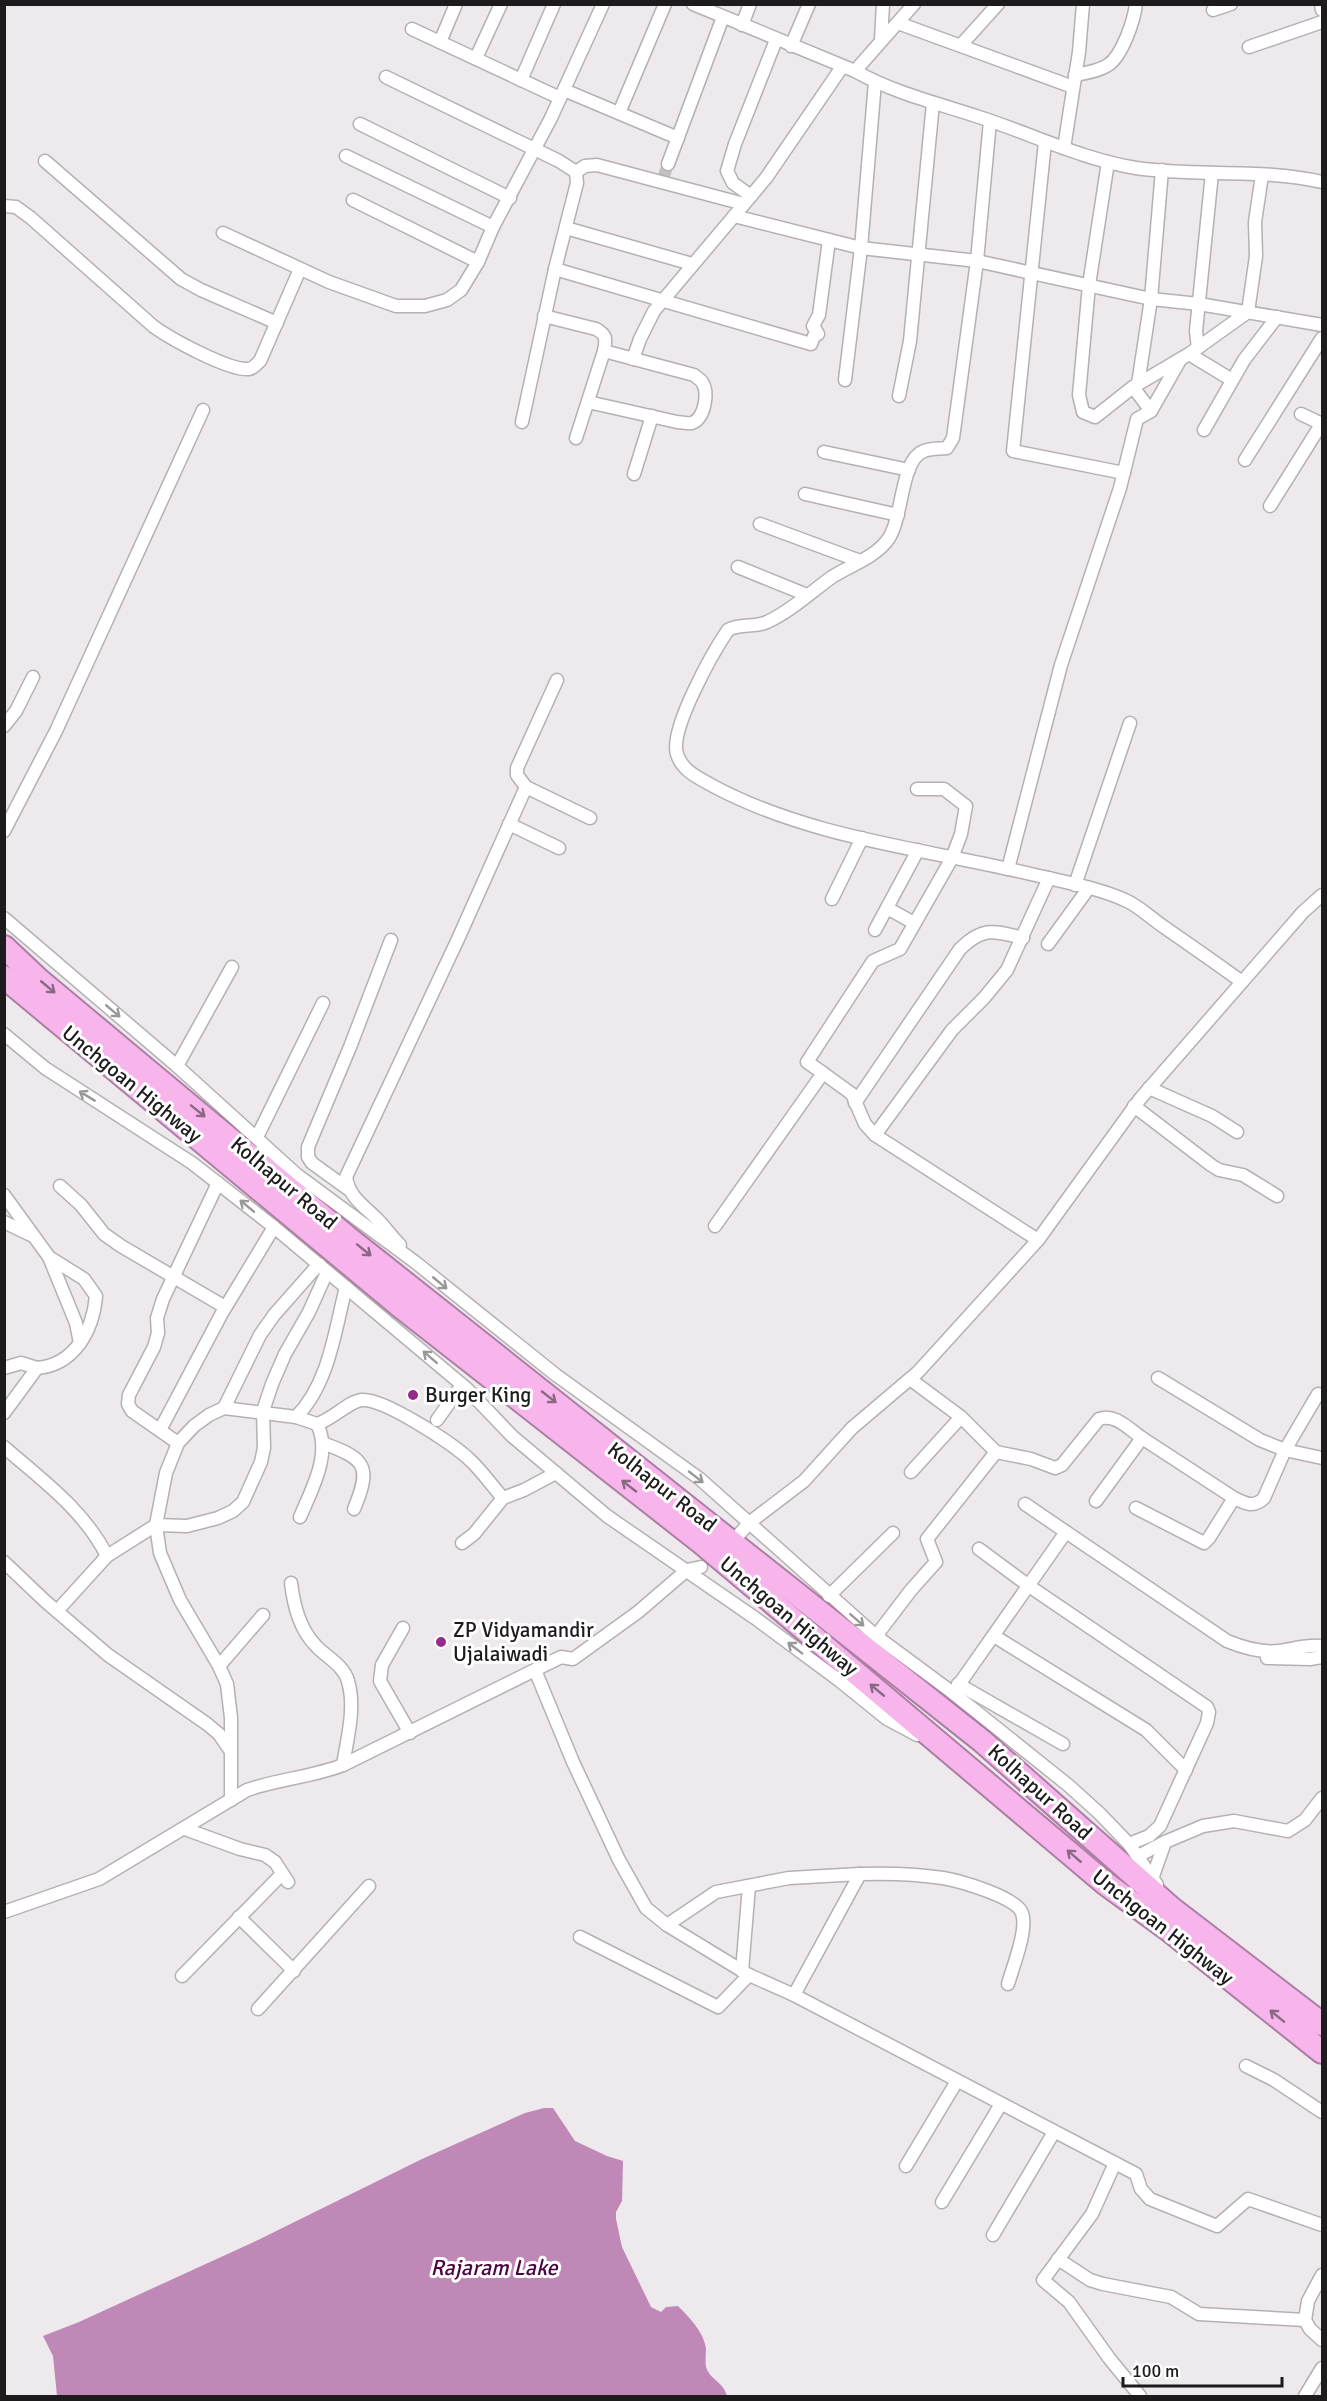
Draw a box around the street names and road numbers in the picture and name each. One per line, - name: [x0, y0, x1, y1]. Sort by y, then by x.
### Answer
- street label: Unchgoan Highway: [57, 1020, 207, 1149]
- street label: Kolhapur Road: [225, 1131, 343, 1235]
- street label: Kolhapur Road: [602, 1436, 722, 1538]
- street label: Unchgoan Highway: [714, 1551, 864, 1682]
- street label: Kolhapur Road: [983, 1738, 1097, 1846]
- street label: Unchgoan Highway: [1087, 1864, 1239, 1991]

